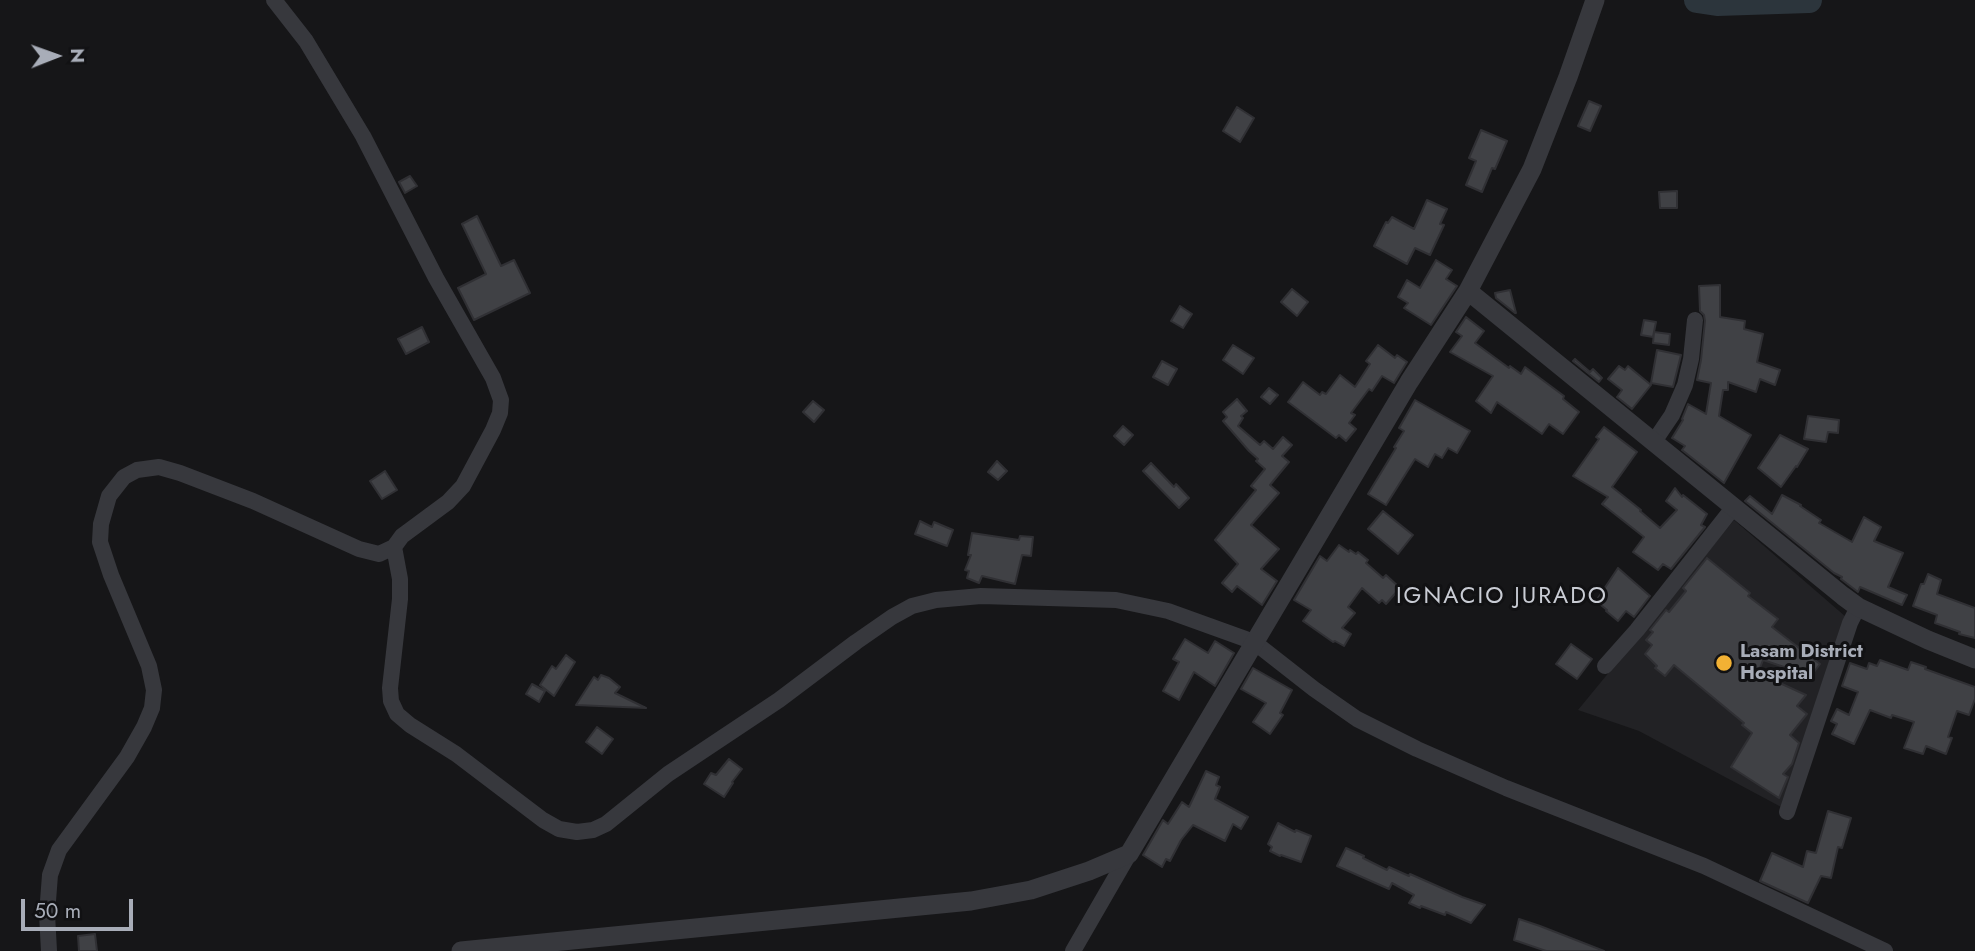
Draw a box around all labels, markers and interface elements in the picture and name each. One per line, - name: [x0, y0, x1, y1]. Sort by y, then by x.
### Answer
- north arrow: [21, 21, 91, 91]
- text: N: [64, 48, 91, 63]
- district label: IGNACIO JURADO: [1398, 583, 1606, 611]
- place label: Lasam District Hospital: [1740, 641, 1863, 685]
- marker: Lasam District Hospital: [1714, 653, 1734, 673]
- scale bar: [24, 884, 136, 928]
- text: 50 m: [34, 896, 81, 926]

